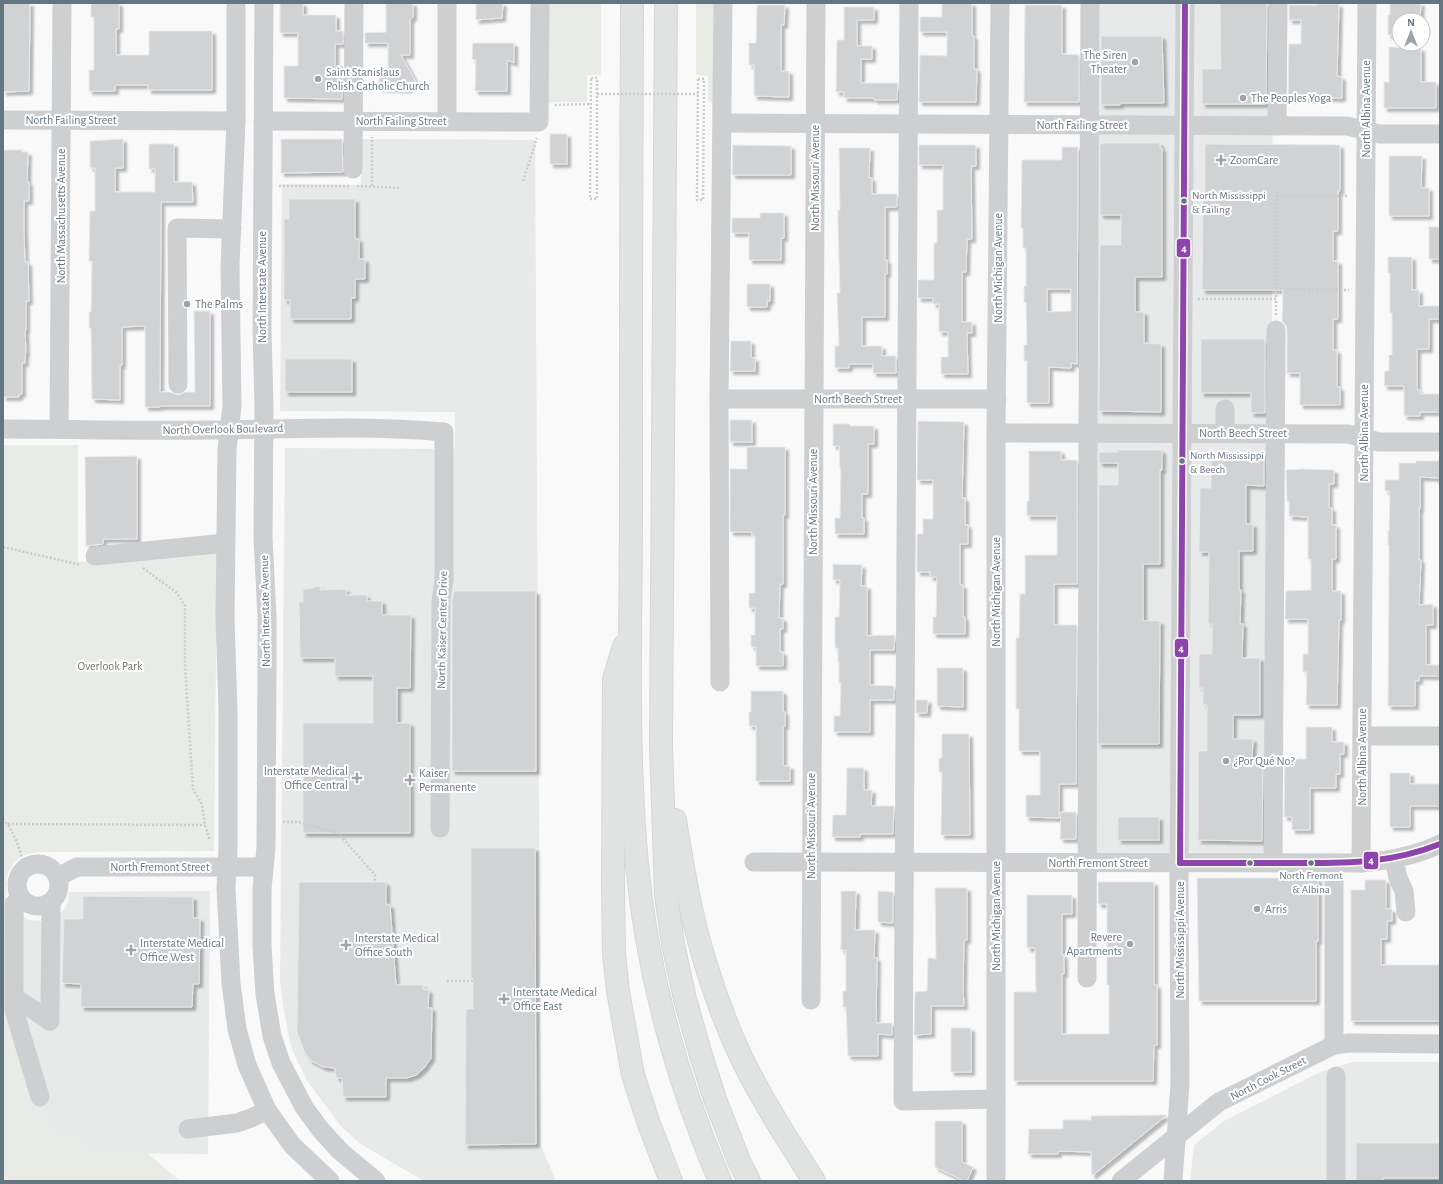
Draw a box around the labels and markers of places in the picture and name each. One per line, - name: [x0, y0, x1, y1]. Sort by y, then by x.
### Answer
- place label: The Siren Theater: [1083, 49, 1127, 75]
- marker: The Siren Theater: [1130, 57, 1140, 67]
- place label: Saint Stanislaus Polish Catholic Church: [326, 66, 430, 92]
- marker: Saint Stanislaus Polish Catholic Church: [313, 74, 323, 84]
- place label: The Peoples Yoga: [1251, 92, 1332, 104]
- marker: The Peoples Yoga: [1238, 93, 1248, 103]
- marker: ZoomCare: [1215, 154, 1227, 166]
- place label: ZoomCare: [1230, 154, 1278, 166]
- place label: North Mississippi & Failing: [1192, 190, 1266, 215]
- marker: North Mississippi & Failing: [1179, 196, 1189, 206]
- place label: The Palms: [195, 298, 243, 310]
- marker: The Palms: [182, 299, 192, 309]
- place label: North Mississippi & Beech: [1190, 450, 1264, 475]
- marker: North Mississippi & Beech: [1177, 456, 1187, 466]
- place label: ¿Por Qué No?: [1233, 755, 1295, 768]
- marker: ¿Por Qué No?: [1221, 756, 1231, 766]
- place label: Interstate Medical Office Central: [264, 765, 348, 791]
- place label: Kaiser Permanente: [419, 767, 476, 793]
- marker: Interstate Medical Office Central: [351, 772, 363, 784]
- marker: Kaiser Permanente: [404, 774, 416, 786]
- unlabelled marker: [1245, 858, 1255, 868]
- marker: North Fremont & Albina: [1306, 858, 1316, 868]
- place label: North Fremont & Albina: [1279, 870, 1343, 895]
- place label: Arris: [1265, 903, 1287, 915]
- marker: Arris: [1252, 904, 1262, 914]
- place label: Revere Apartments: [1066, 931, 1122, 957]
- place label: Interstate Medical Office South: [355, 932, 439, 958]
- place label: Interstate Medical Office West: [140, 937, 224, 963]
- marker: Interstate Medical Office South: [340, 939, 352, 951]
- marker: Revere Apartments: [1125, 939, 1135, 949]
- marker: Interstate Medical Office West: [125, 944, 137, 956]
- place label: Interstate Medical Office East: [513, 986, 597, 1012]
- marker: Interstate Medical Office East: [498, 993, 510, 1005]

